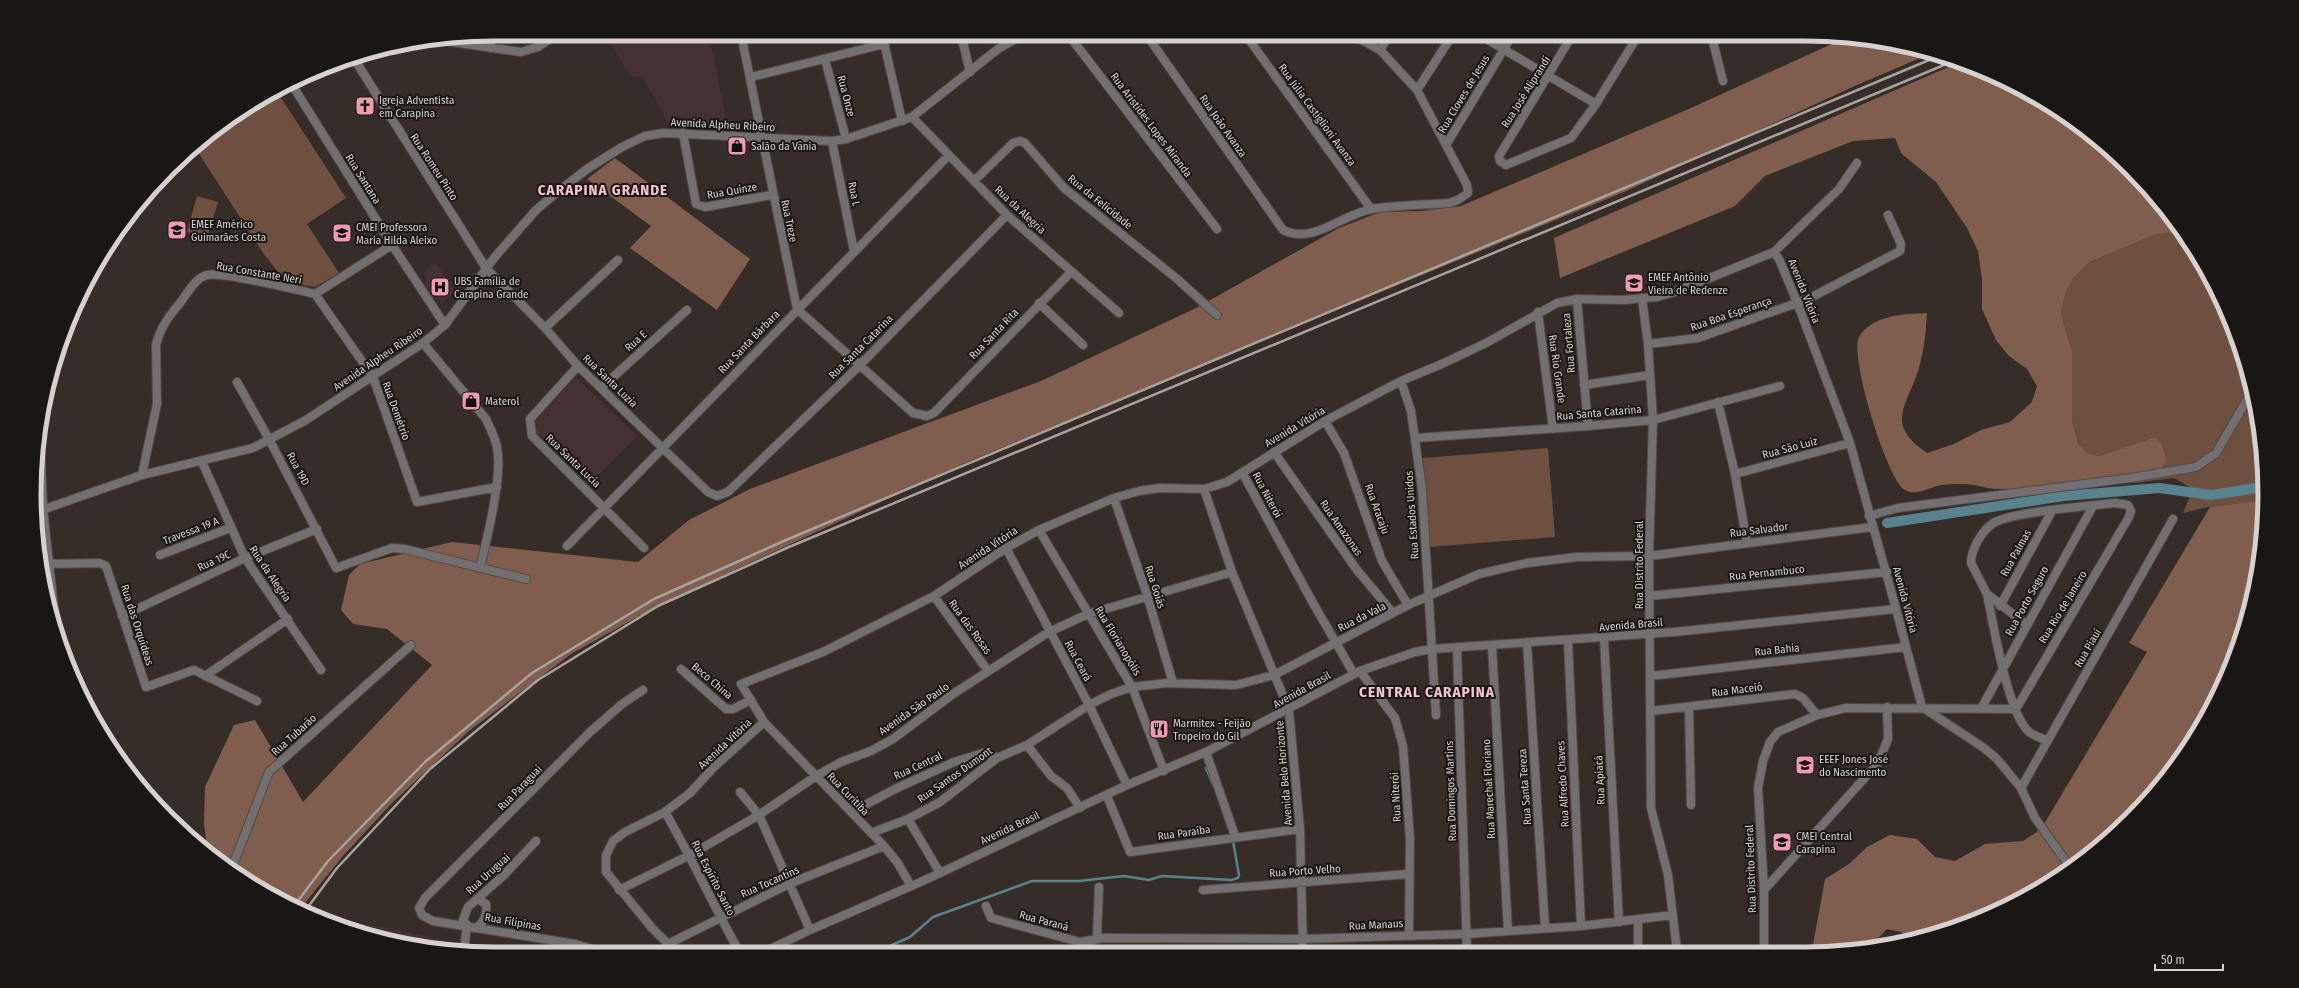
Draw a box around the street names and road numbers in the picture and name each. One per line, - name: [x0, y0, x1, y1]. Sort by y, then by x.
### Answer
- street label: Rua Cloves de Jesus: [1436, 52, 1493, 135]
- street label: Rua José Aliprandi: [1499, 54, 1553, 130]
- street label: Rua Júlia Castiglioni Avanza: [1276, 61, 1358, 169]
- street label: Rua Aristides Lopes Miranda: [1107, 70, 1195, 180]
- street label: Rua Onze: [834, 74, 858, 118]
- street label: Rua João Avanza: [1197, 92, 1249, 160]
- street label: Avenida Alpheu Ribeiro: [670, 116, 776, 134]
- street label: Rua Romeu Pinto: [408, 131, 461, 203]
- street label: Rua Santana: [343, 152, 383, 206]
- street label: Rua da Felicidade: [1065, 172, 1135, 232]
- street label: Rua Quinze: [706, 180, 758, 202]
- street label: Rua L: [845, 181, 863, 207]
- street label: Rua da Alegria: [992, 183, 1048, 237]
- street label: Rua Treze: [778, 199, 800, 243]
- street label: Avenida Vitória: [1785, 257, 1823, 325]
- street label: Rua Constante Neri: [215, 259, 303, 287]
- street label: Rua Boa Esperança: [1689, 294, 1773, 334]
- street label: Rua Santa Rita: [967, 306, 1021, 362]
- street label: Rua Santa Bárbara: [715, 308, 783, 376]
- street label: Rua Santa Catarina: [826, 312, 896, 382]
- street label: Rua Fortaleza: [1560, 312, 1578, 374]
- street label: Avenida Alpheu Ribeiro: [331, 324, 425, 394]
- street label: Rua E: [622, 328, 650, 354]
- street label: Rua Rio Grande: [1546, 334, 1568, 404]
- street label: Rua Santa Luzia: [580, 352, 640, 410]
- street label: Rua Demétrio: [379, 380, 413, 442]
- street label: Rua Santa Catarina: [1556, 403, 1642, 423]
- street label: Avenida Vitória: [1262, 404, 1328, 450]
- street label: Rua Santa Lucia: [543, 432, 603, 490]
- street label: Rua São Luiz: [1761, 434, 1820, 462]
- street label: Rua 19D: [284, 450, 312, 488]
- street label: Rua Niterói: [1249, 470, 1285, 520]
- street label: Rua Estados Unidos: [1402, 470, 1422, 560]
- street label: Rua Aracaju: [1362, 482, 1392, 536]
- street label: Rua Amazonas: [1317, 498, 1365, 559]
- street label: Travessa 19 A: [161, 514, 221, 548]
- street label: Rua Salvador: [1729, 520, 1789, 540]
- street label: Rua Distrito Federal: [1633, 521, 1646, 609]
- street label: Avenida Vitória: [956, 524, 1020, 572]
- street label: Rua Palmas: [1998, 527, 2034, 579]
- street label: Rua da Alegria: [246, 543, 294, 605]
- street label: Rua 19C: [195, 548, 233, 574]
- street label: Rua Pernambuco: [1729, 563, 1806, 583]
- street label: Rua Goiás: [1142, 564, 1168, 611]
- street label: Rua Porto Seguro: [2003, 564, 2052, 638]
- street label: Avenida Vitória: [1890, 565, 1920, 635]
- street label: Rua Rio de Janeiro: [2036, 568, 2090, 646]
- street label: Rua das Orquídeas: [118, 583, 156, 667]
- street label: Rua das Rosas: [946, 597, 994, 657]
- street label: Rua da Vala: [1336, 599, 1388, 635]
- street label: Rua Florianopólis: [1092, 604, 1144, 678]
- street label: Avenida Brasil: [1599, 616, 1663, 634]
- street label: Rua Piauí: [2072, 626, 2104, 670]
- street label: Rua Ceará: [1062, 638, 1094, 684]
- street label: Rua Bahia: [1754, 641, 1800, 659]
- street label: Beco China: [689, 660, 735, 702]
- street label: Avenida Brasil: [1271, 669, 1333, 711]
- street label: Avenida São Paulo: [876, 680, 952, 738]
- street label: Rua Maceió: [1711, 680, 1764, 700]
- street label: Rua Tubarão: [269, 711, 319, 759]
- street label: Avenida Vitória: [696, 716, 754, 772]
- street label: Avenida Belo Horizonte: [1273, 720, 1295, 826]
- street label: Rua Marechal Floriano: [1480, 738, 1498, 839]
- street label: Rua Domingos Martins: [1443, 740, 1459, 842]
- street label: Rua Alfredo Chaves: [1554, 740, 1572, 828]
- street label: Rua Santos Dumont: [915, 744, 995, 806]
- street label: Rua Santa Tereza: [1516, 748, 1534, 826]
- street label: Rua Central: [892, 749, 944, 783]
- street label: Rua Apiacá: [1592, 755, 1608, 805]
- street label: Rua Paraguai: [495, 762, 545, 813]
- street label: Rua Curitiba: [824, 770, 872, 818]
- street label: Rua Niterói: [1388, 771, 1404, 822]
- street label: Avenida Brasil: [978, 809, 1042, 847]
- street label: Rua Paraíba: [1157, 823, 1211, 843]
- street label: Rua Distrito Federal: [1743, 824, 1759, 913]
- street label: Rua Espírito Santo: [688, 838, 738, 918]
- street label: Rua Uruguai: [463, 851, 513, 897]
- street label: Rua Porto Velho: [1269, 862, 1341, 880]
- street label: Rua Tocantins: [739, 863, 802, 901]
- street label: Rua Paraná: [1018, 908, 1070, 934]
- street label: Rua Filipinas: [484, 911, 543, 933]
- street label: Rua Manaus: [1348, 917, 1404, 933]

